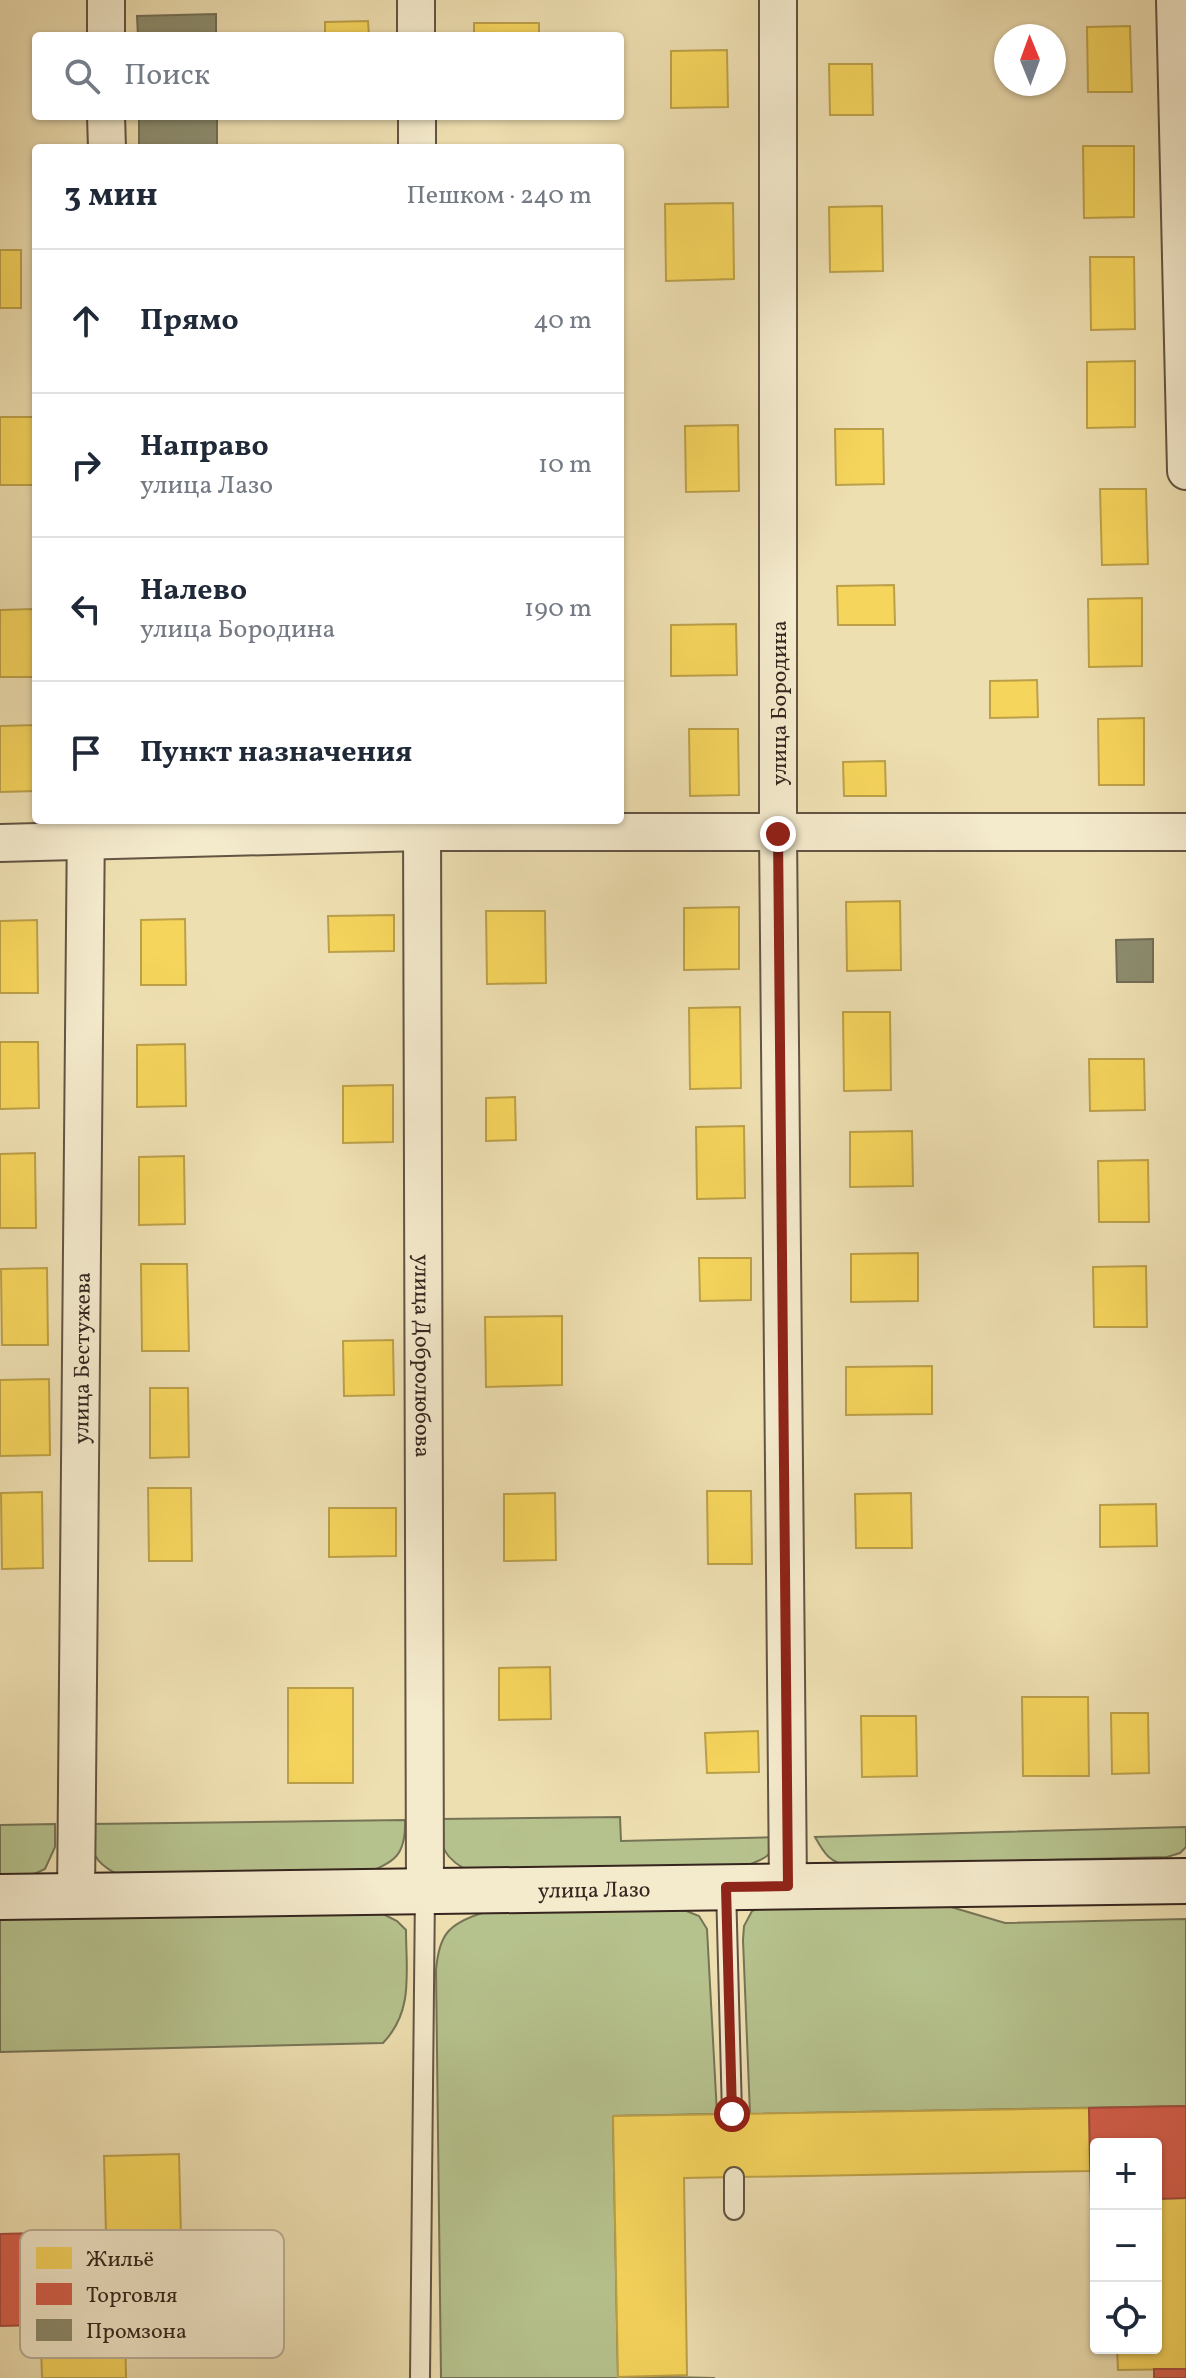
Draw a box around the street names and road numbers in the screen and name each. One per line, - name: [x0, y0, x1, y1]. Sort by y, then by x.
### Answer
- street label: улица Бородина: [765, 620, 796, 786]
- street label: улица Добролюбова: [405, 1254, 437, 1458]
- street label: улица Бестужева: [67, 1272, 100, 1444]
- street label: улица Лазо: [537, 1875, 651, 1908]

